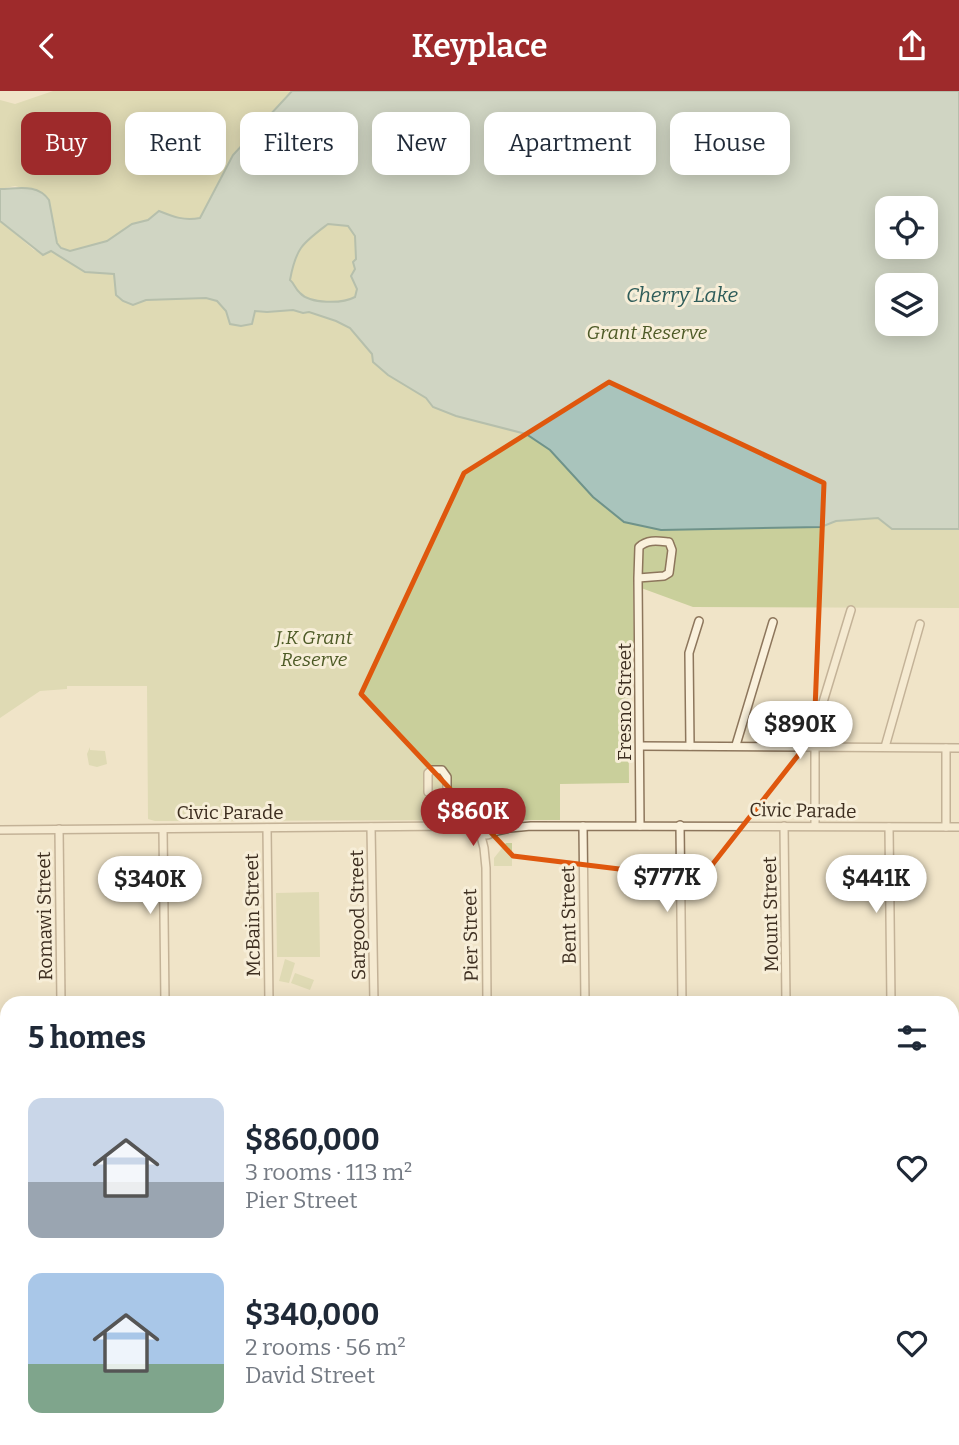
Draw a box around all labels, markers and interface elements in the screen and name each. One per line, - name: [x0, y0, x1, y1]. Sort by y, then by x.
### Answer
- icon: back: [28, 27, 66, 65]
- text: Keyplace: [411, 27, 548, 65]
- icon: share: [893, 27, 931, 65]
- chip: Buy: [21, 112, 111, 175]
- chip: Rent: [125, 112, 226, 175]
- chip: Filters: [240, 112, 358, 175]
- chip: New: [372, 112, 470, 175]
- chip: Apartment: [484, 112, 656, 175]
- chip: House: [670, 112, 790, 175]
- map controls: [875, 196, 938, 336]
- button: locate: [875, 196, 938, 259]
- button: layers: [875, 273, 938, 336]
- water label: Cherry Lake: [626, 282, 739, 308]
- park label: Grant Reserve: [587, 321, 708, 344]
- park label: J.K Grant Reserve: [273, 626, 353, 671]
- street label: Fresno Street: [613, 643, 636, 761]
- pin: $890K: [751, 701, 849, 761]
- text: $890K: [764, 710, 836, 738]
- pin: $860K: [424, 789, 522, 848]
- text: $860K: [437, 797, 509, 825]
- street label: Civic Parade: [749, 798, 857, 823]
- street label: Civic Parade: [176, 801, 284, 824]
- street label: Sargood Street: [345, 850, 370, 980]
- street label: Romawi Street: [32, 851, 57, 981]
- street label: McBain Street: [240, 853, 265, 977]
- pin: $777K: [618, 855, 716, 914]
- pin: $441K: [827, 855, 925, 915]
- street label: Mount Street: [758, 856, 783, 972]
- pin: $340K: [101, 857, 199, 916]
- text: $777K: [633, 863, 701, 891]
- text: $441K: [842, 864, 910, 892]
- text: $340K: [114, 865, 186, 893]
- street label: Bent Street: [556, 865, 581, 965]
- street label: Pier Street: [458, 888, 483, 982]
- icon: filters: [893, 1019, 931, 1057]
- text: 5 homes: [28, 1020, 146, 1056]
- text: $860,000: [245, 1122, 380, 1158]
- icon: home: [84, 1126, 168, 1210]
- icon: heart: [893, 1149, 931, 1187]
- text: 3 rooms · 113 m²: [245, 1158, 412, 1186]
- text: Pier Street: [245, 1186, 358, 1214]
- text: $340,000: [245, 1297, 379, 1333]
- icon: home: [84, 1301, 168, 1385]
- icon: heart: [893, 1324, 931, 1362]
- text: 2 rooms · 56 m²: [245, 1333, 406, 1361]
- text: David Street: [245, 1361, 375, 1389]

